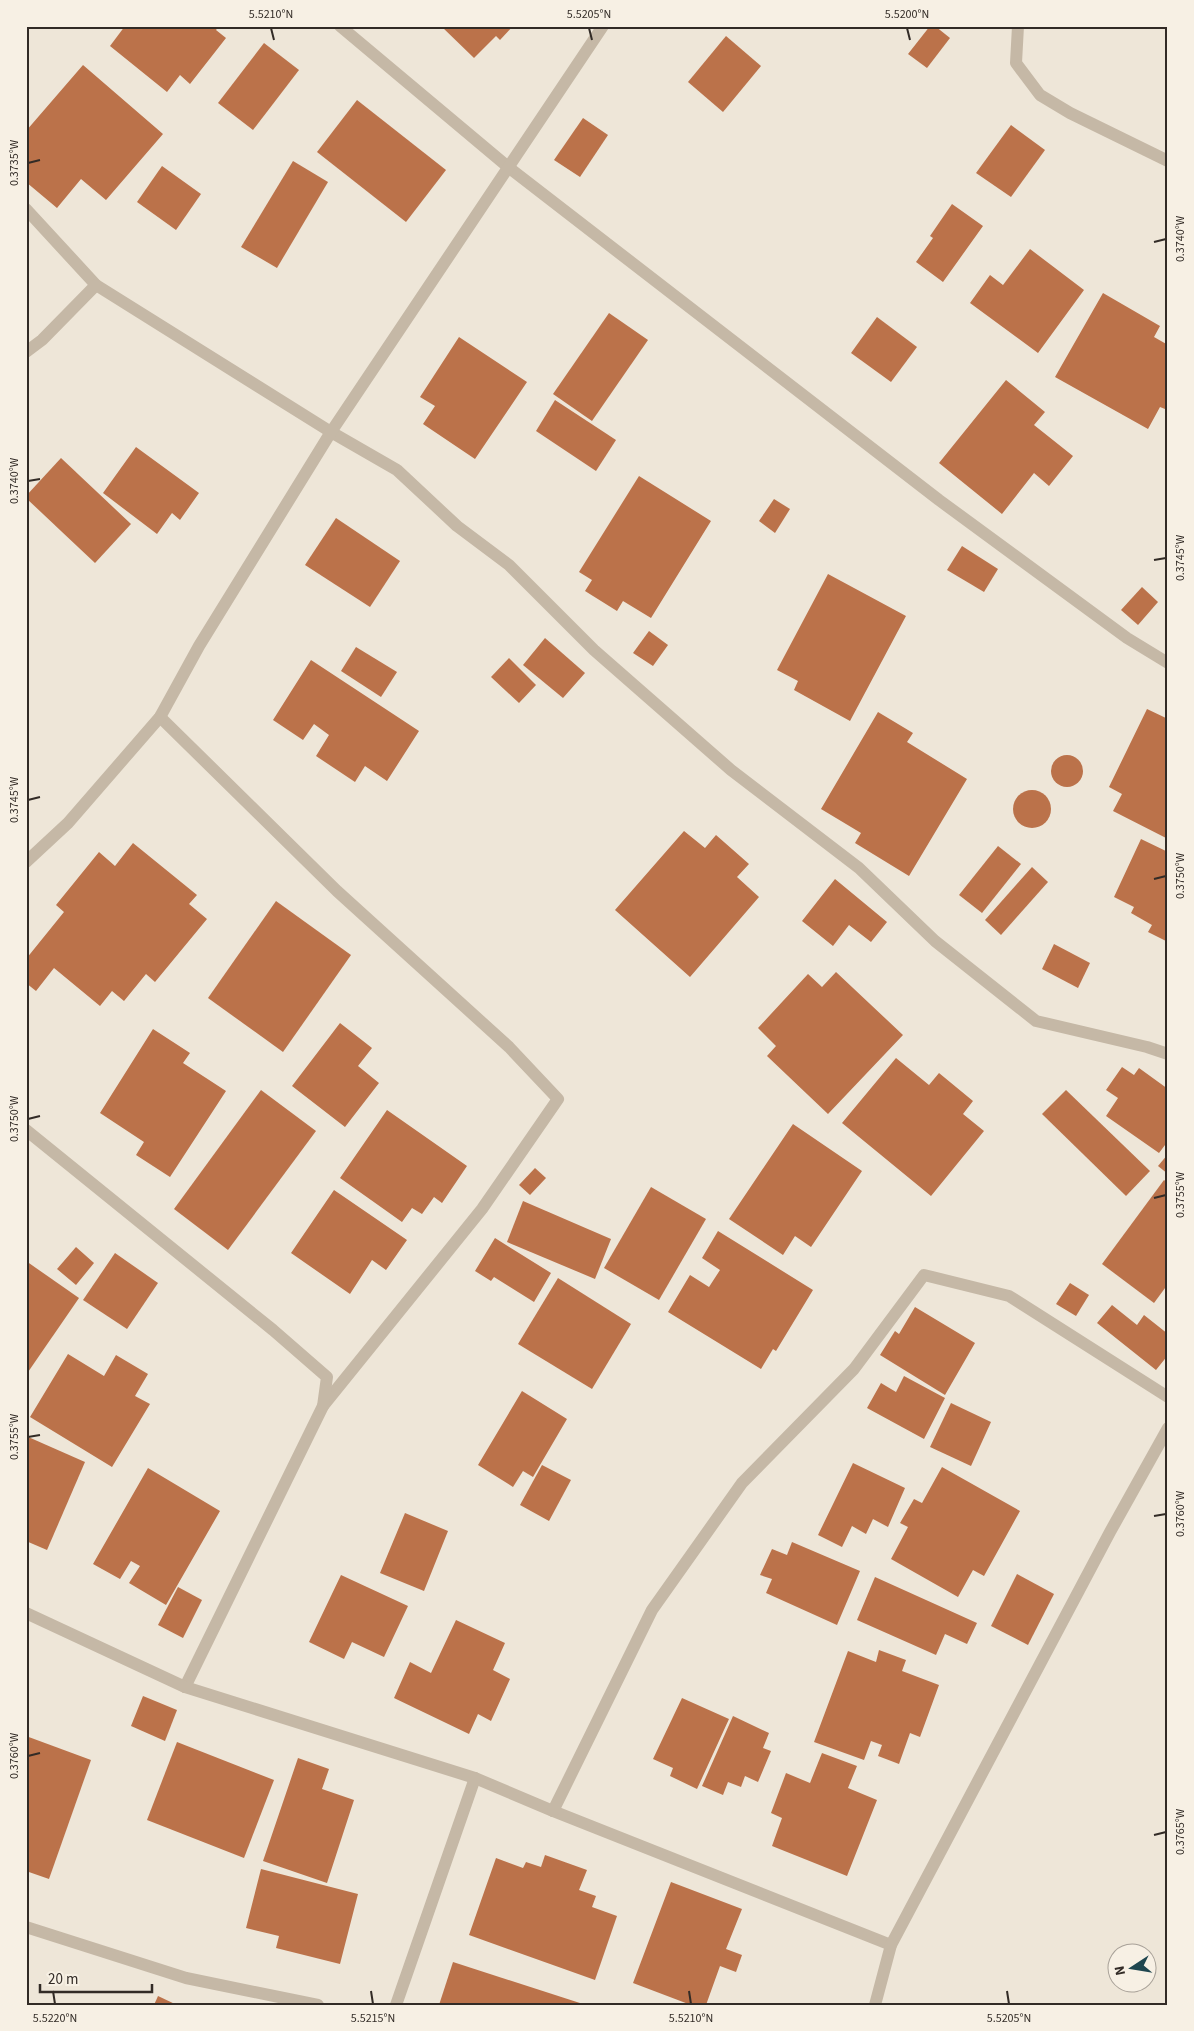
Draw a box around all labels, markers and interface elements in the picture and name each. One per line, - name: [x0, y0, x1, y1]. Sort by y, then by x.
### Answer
- text: 5.5210°N: [249, 6, 293, 23]
- text: 5.5205°N: [567, 6, 611, 23]
- text: 5.5200°N: [885, 6, 929, 23]
- text: 0.3735°W: [6, 139, 23, 186]
- text: 0.3740°W: [1172, 215, 1189, 262]
- text: 0.3740°W: [6, 457, 23, 504]
- text: 0.3745°W: [1172, 534, 1189, 581]
- text: 0.3745°W: [6, 776, 23, 823]
- text: 0.3750°W: [1172, 852, 1189, 899]
- text: 0.3750°W: [6, 1095, 23, 1142]
- text: 0.3755°W: [1172, 1171, 1189, 1218]
- text: 0.3755°W: [6, 1413, 23, 1460]
- text: 0.3760°W: [1172, 1490, 1189, 1537]
- text: 0.3760°W: [6, 1732, 23, 1779]
- text: 0.3765°W: [1172, 1808, 1189, 1855]
- north arrow: [1106, 1944, 1156, 1994]
- scale bar: [40, 1961, 152, 1993]
- text: N: [1110, 1964, 1131, 1977]
- text: 20 m: [48, 1969, 78, 1990]
- text: 5.5220°N: [33, 2010, 77, 2027]
- text: 5.5215°N: [351, 2010, 395, 2027]
- text: 5.5210°N: [669, 2010, 713, 2027]
- text: 5.5205°N: [987, 2010, 1031, 2027]

